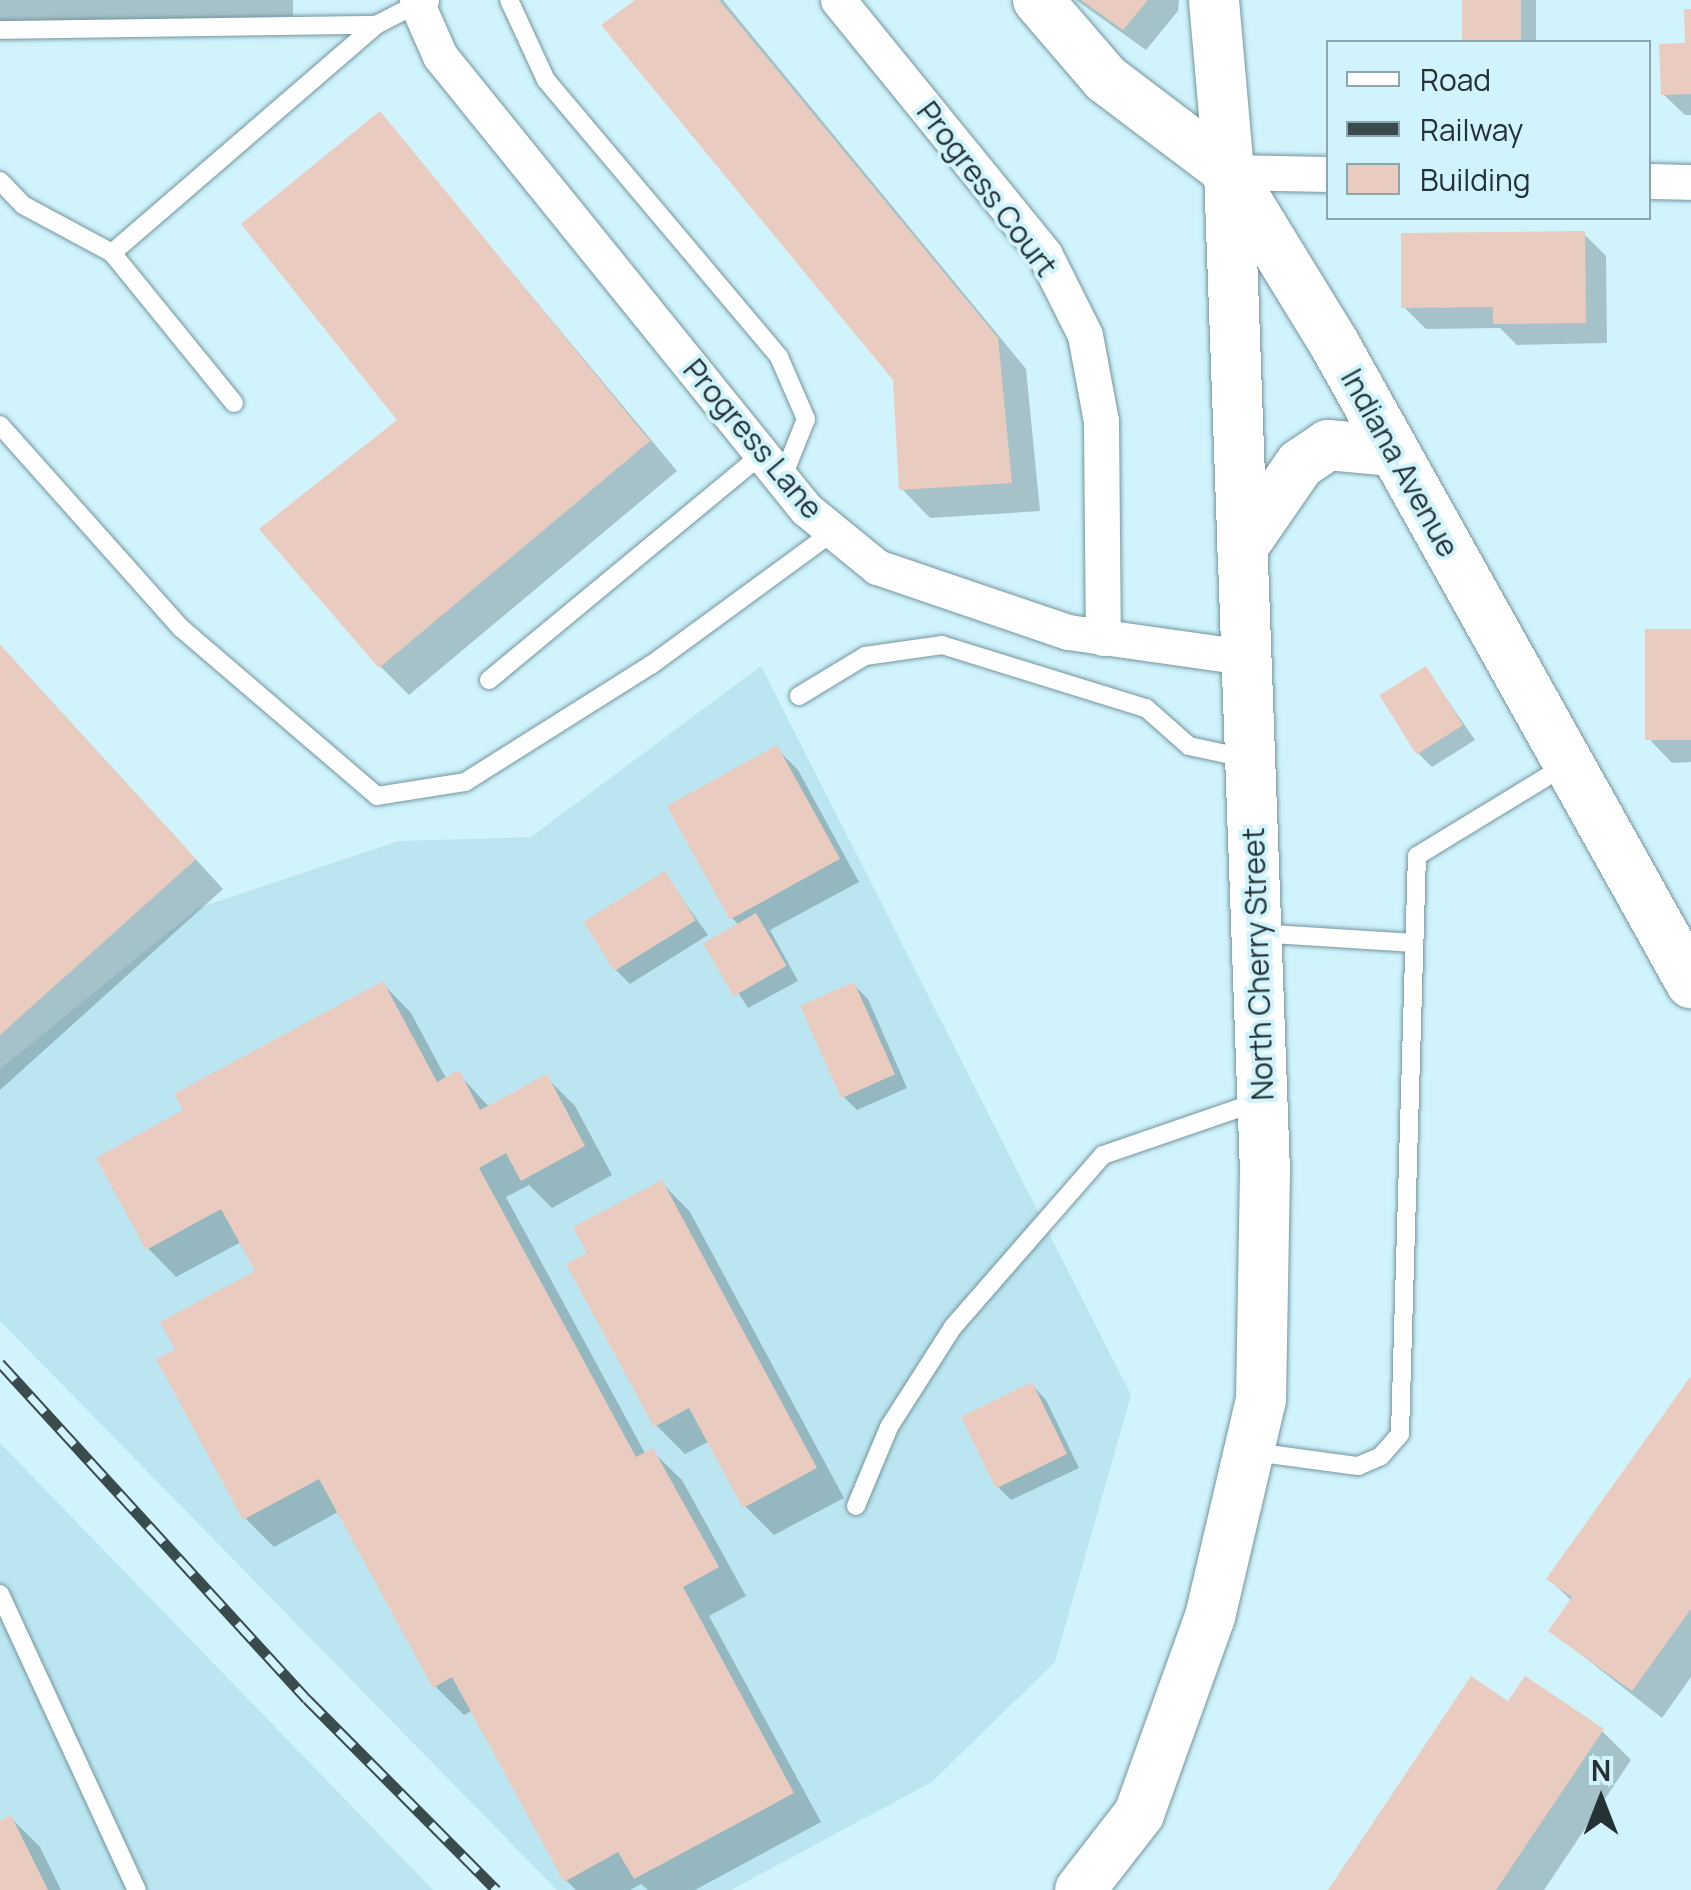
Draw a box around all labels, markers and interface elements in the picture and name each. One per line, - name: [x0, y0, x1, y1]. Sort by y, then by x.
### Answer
- legend: [1326, 40, 1651, 220]
- text: Road: [1420, 59, 1491, 100]
- street label: Progress Court: [910, 94, 1064, 284]
- text: Railway: [1420, 109, 1523, 150]
- text: Building: [1420, 159, 1531, 200]
- street label: Progress Lane: [676, 352, 830, 526]
- street label: Indiana Avenue: [1334, 363, 1466, 563]
- street label: North Cherry Street: [1235, 827, 1281, 1101]
- north arrow: [1551, 1750, 1651, 1850]
- text: N: [1591, 1751, 1611, 1789]

